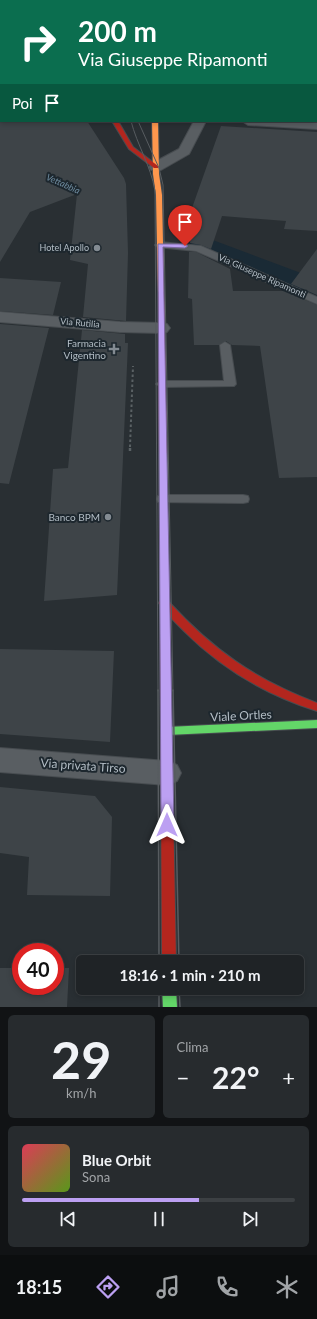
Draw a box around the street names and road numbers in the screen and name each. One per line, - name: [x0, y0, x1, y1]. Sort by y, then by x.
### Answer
- street label: Via Giuseppe Ripamonti: [217, 251, 308, 300]
- street label: Via Rutilia: [60, 315, 100, 330]
- street label: Viale Ortles: [210, 706, 272, 725]
- street label: Via privata Tirso: [40, 755, 126, 776]

